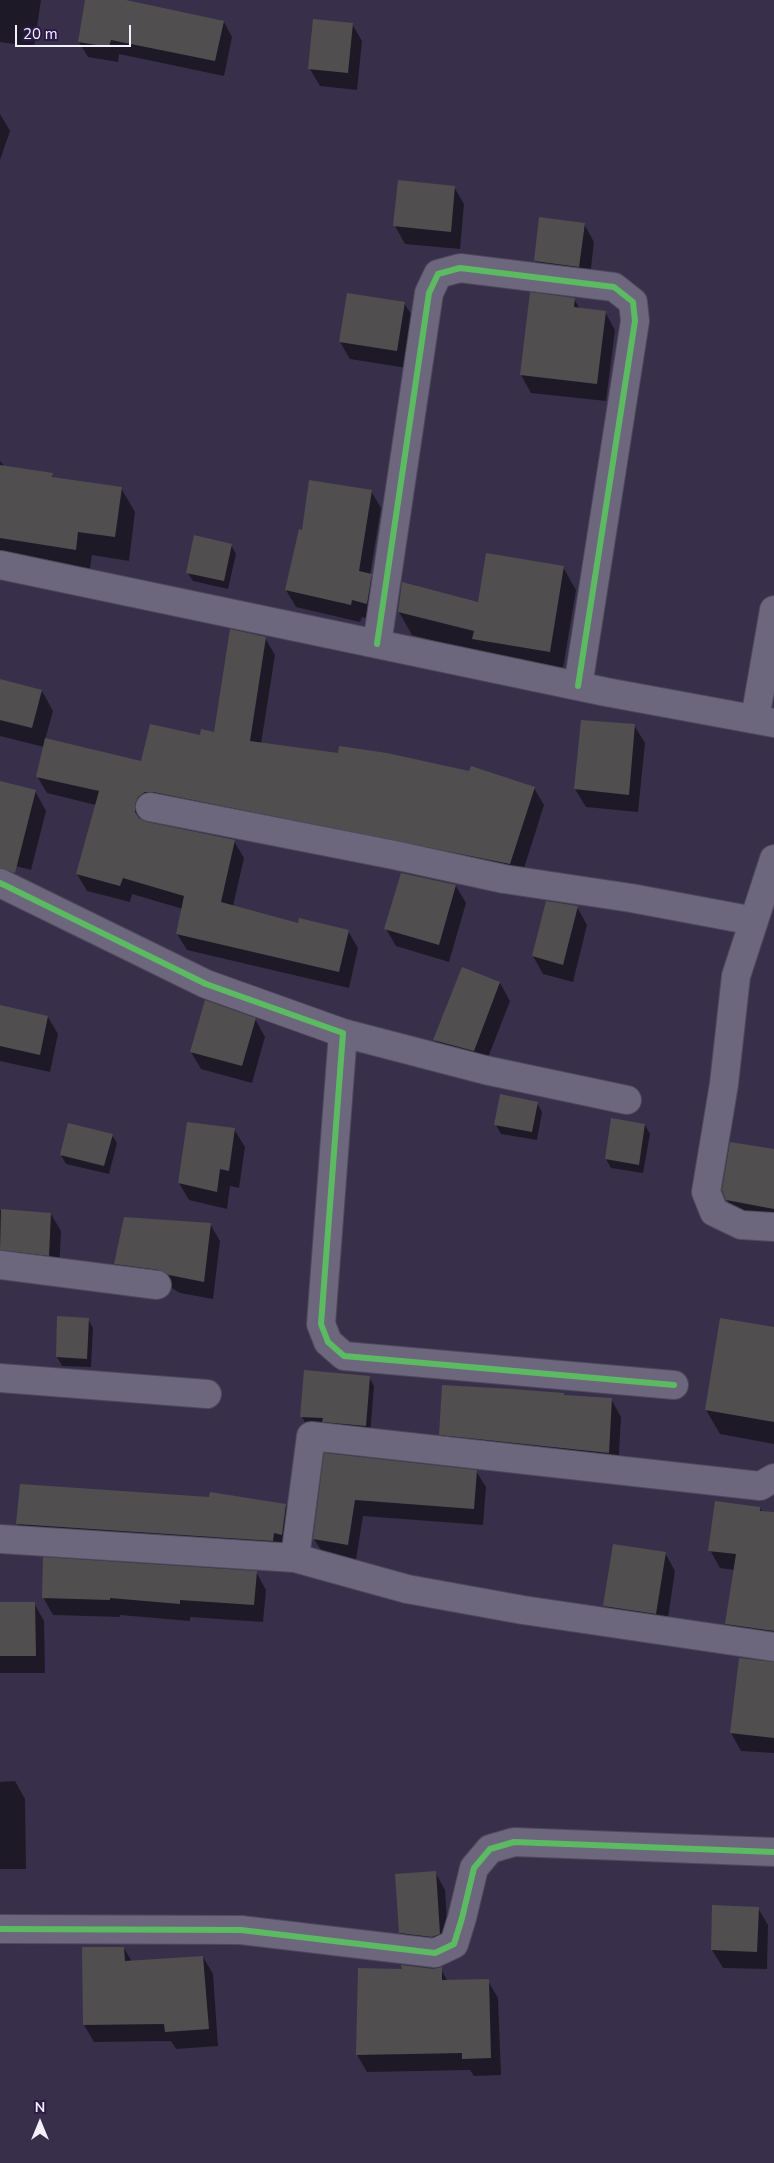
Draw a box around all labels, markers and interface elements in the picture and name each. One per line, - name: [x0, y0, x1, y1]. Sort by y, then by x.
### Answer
- scale bar: [18, 15, 134, 47]
- text: 20 m: [23, 24, 58, 44]
- north arrow: [15, 2098, 65, 2148]
- text: N: [35, 2098, 45, 2117]

